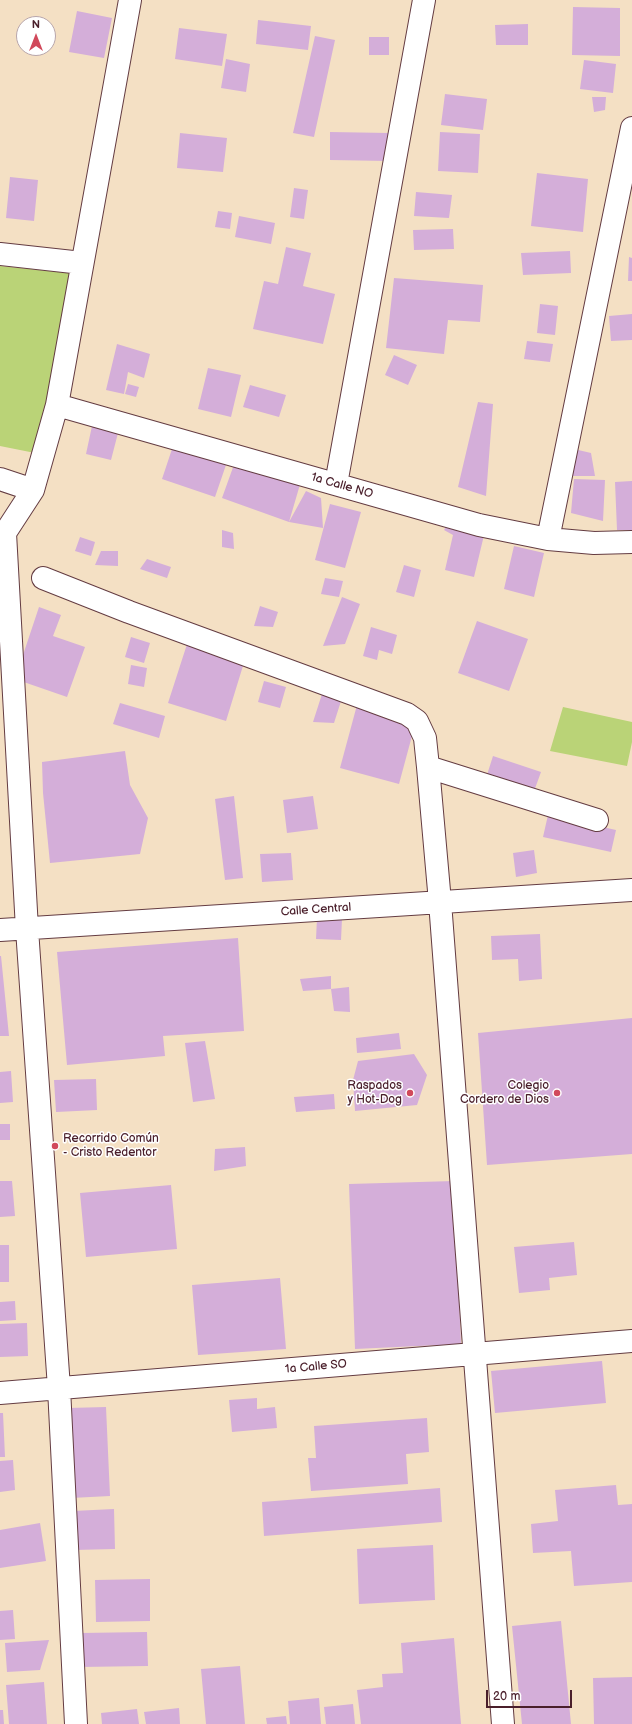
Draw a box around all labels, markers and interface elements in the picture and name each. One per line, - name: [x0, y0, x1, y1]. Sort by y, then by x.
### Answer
- north arrow: [16, 16, 56, 56]
- text: N: [32, 18, 40, 31]
- street label: 1a Calle NO: [309, 470, 375, 502]
- street label: Calle Central: [280, 900, 352, 920]
- place label: Raspados y Hot-Dog: [347, 1079, 402, 1107]
- place label: Colegio Cordero de Dios: [460, 1079, 549, 1107]
- marker: Raspados y Hot-Dog: [405, 1088, 415, 1098]
- marker: Colegio Cordero de Dios: [552, 1088, 562, 1098]
- place label: Recorrido Común - Cristo Redentor: [63, 1132, 159, 1160]
- marker: Recorrido Común - Cristo Redentor: [50, 1141, 60, 1151]
- street label: 1a Calle SO: [284, 1357, 348, 1377]
- scale bar: [488, 1682, 574, 1708]
- text: 20 m: [493, 1689, 520, 1704]

